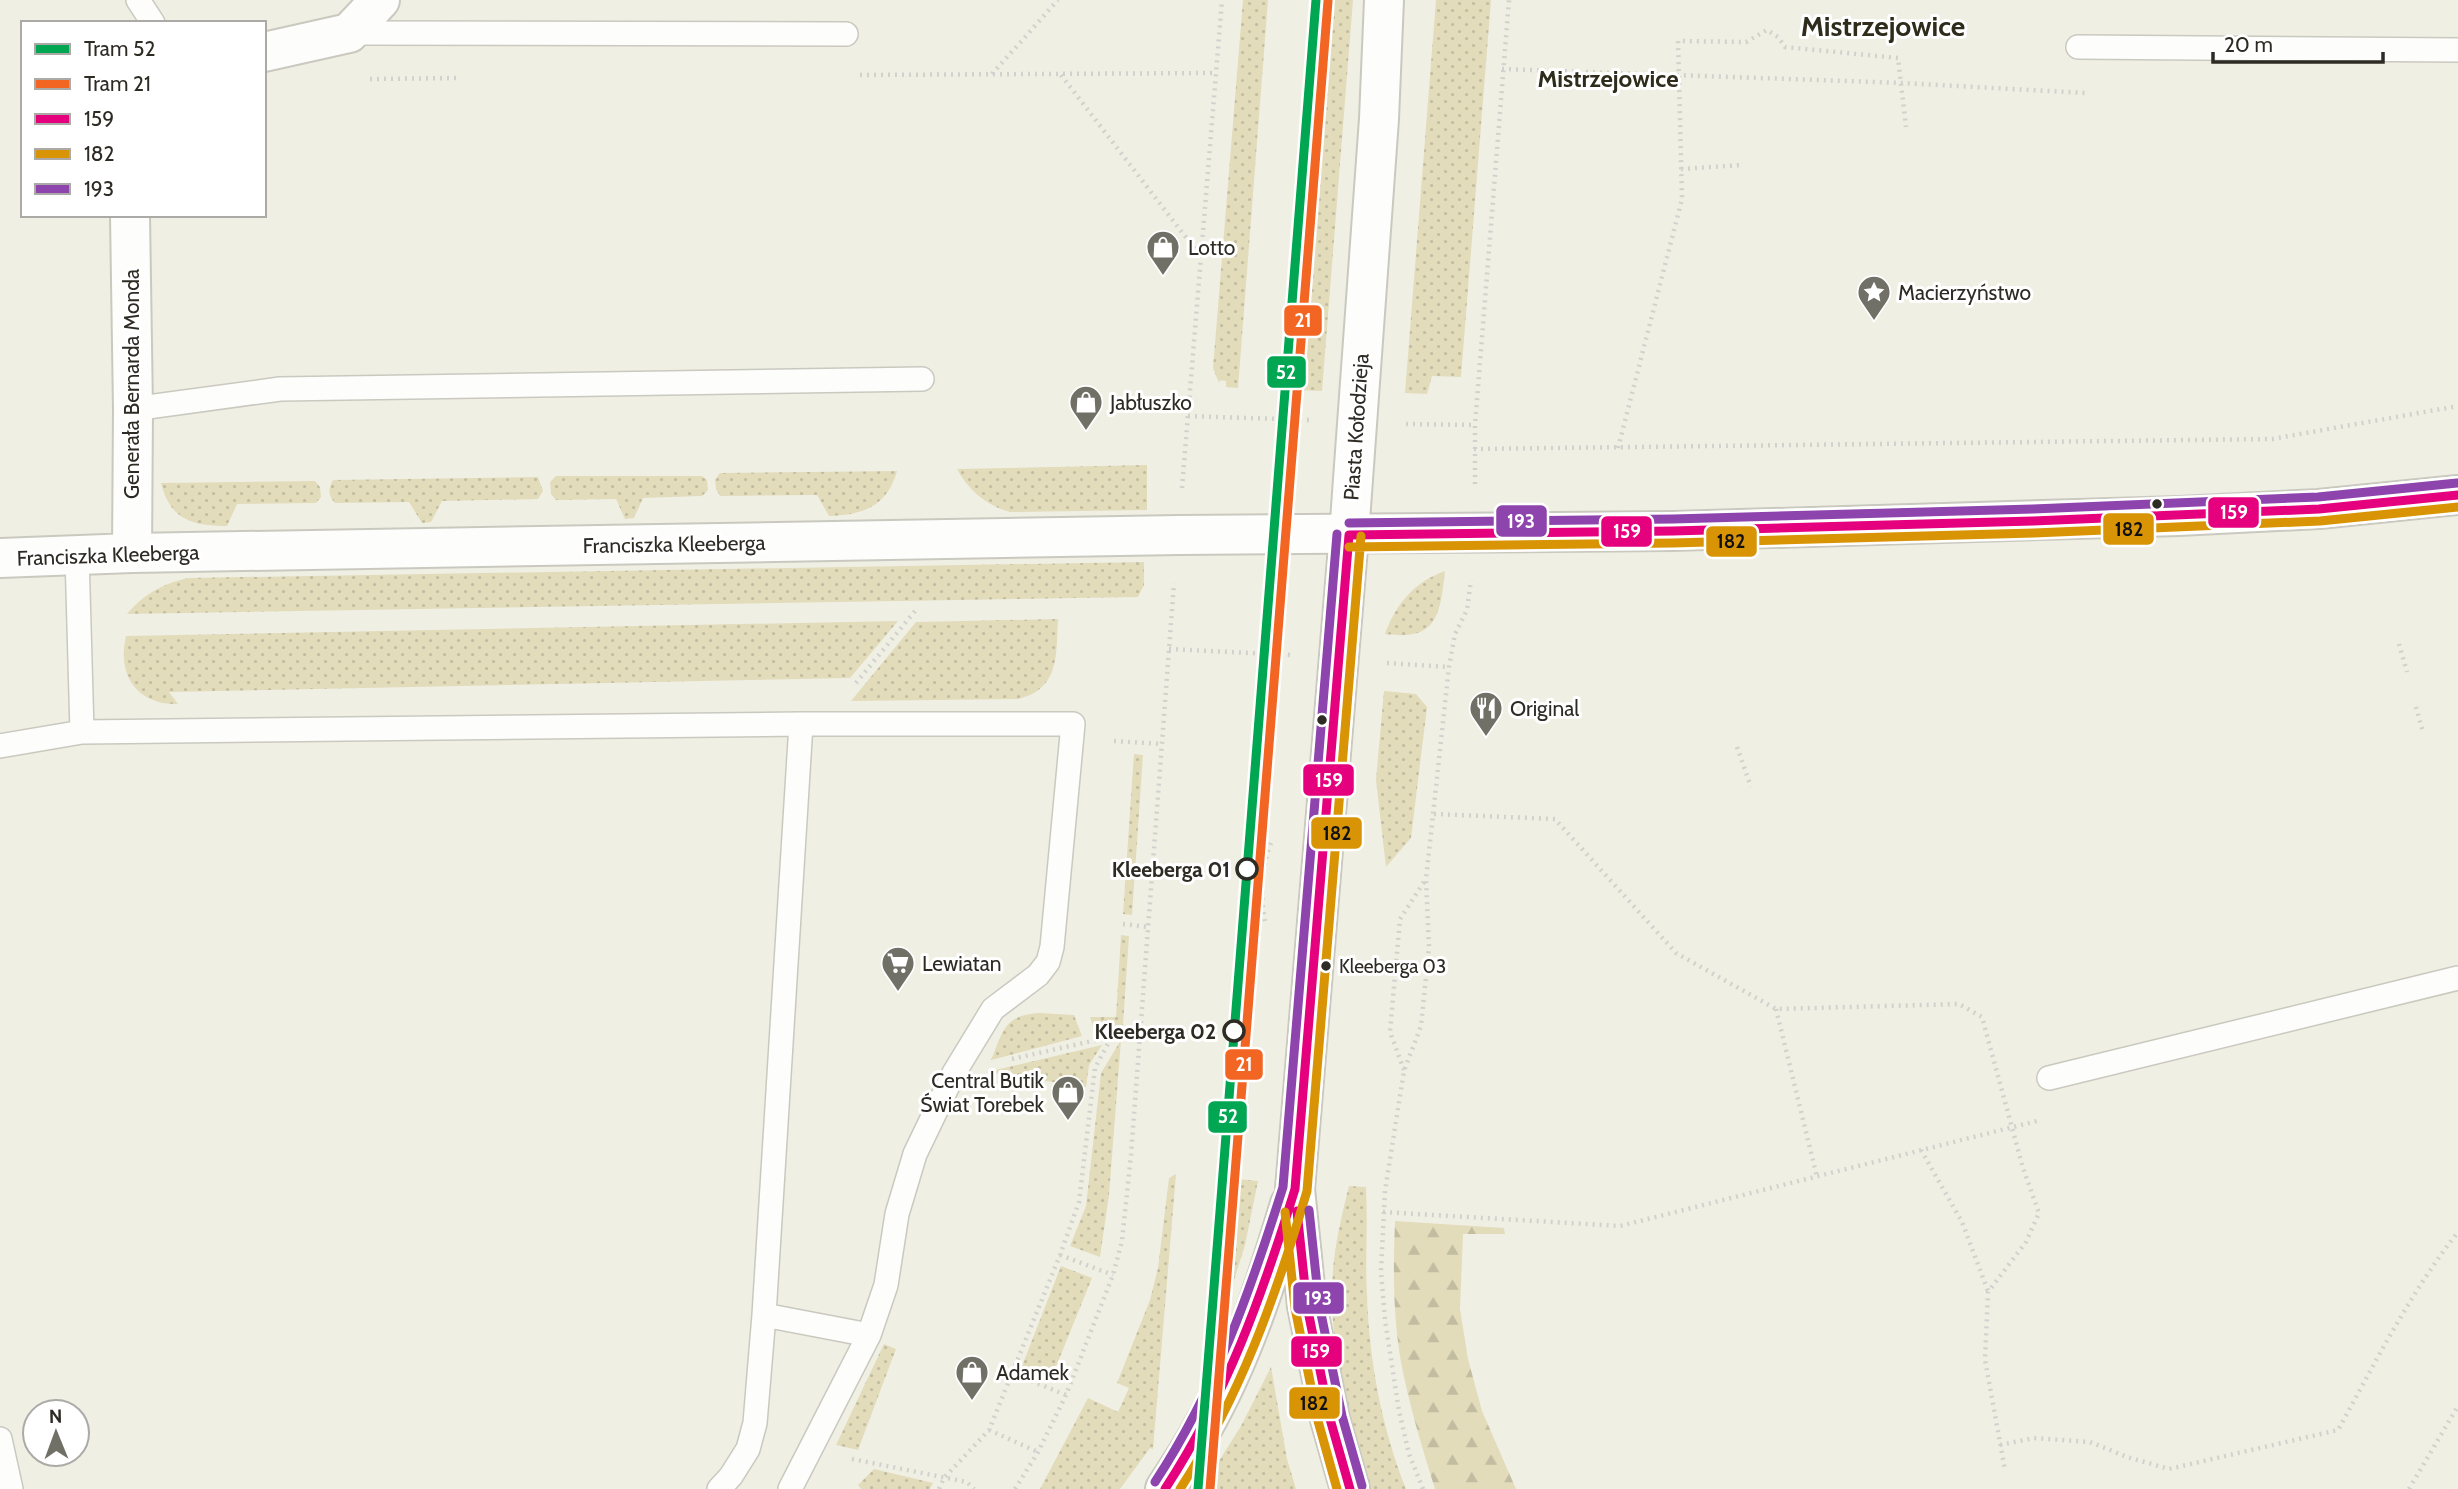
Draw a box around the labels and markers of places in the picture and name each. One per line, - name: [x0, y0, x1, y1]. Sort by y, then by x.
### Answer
- shop icon: Lotto: [1144, 228, 1182, 277]
- place label: Lotto: [1188, 235, 1235, 260]
- place icon: Macierzyństwo: [1855, 273, 1893, 322]
- place label: Macierzyństwo: [1898, 280, 2031, 305]
- shop icon: Jabłuszko: [1067, 383, 1105, 432]
- place label: Jabłuszko: [1109, 390, 1192, 415]
- unlabelled marker: [2150, 497, 2164, 511]
- restaurant icon: Original: [1467, 689, 1505, 738]
- place label: Original: [1510, 696, 1579, 721]
- unlabelled marker: [1315, 713, 1329, 727]
- place label: Kleeberga 01: [1112, 857, 1230, 882]
- marker: Kleeberga 01: [1236, 858, 1258, 880]
- supermarket icon: Lewiatan: [879, 944, 917, 993]
- place label: Lewiatan: [922, 951, 1002, 976]
- place label: Kleeberga 03: [1339, 955, 1446, 978]
- marker: Kleeberga 03: [1319, 959, 1333, 973]
- place label: Kleeberga 02: [1094, 1019, 1216, 1044]
- marker: Kleeberga 02: [1223, 1020, 1245, 1042]
- place label: Central Butik Świat Torebek: [920, 1068, 1045, 1117]
- shop icon: Central Butik Świat Torebek: [1049, 1073, 1087, 1122]
- shop icon: Adamek: [953, 1353, 991, 1402]
- place label: Adamek: [996, 1360, 1070, 1385]

